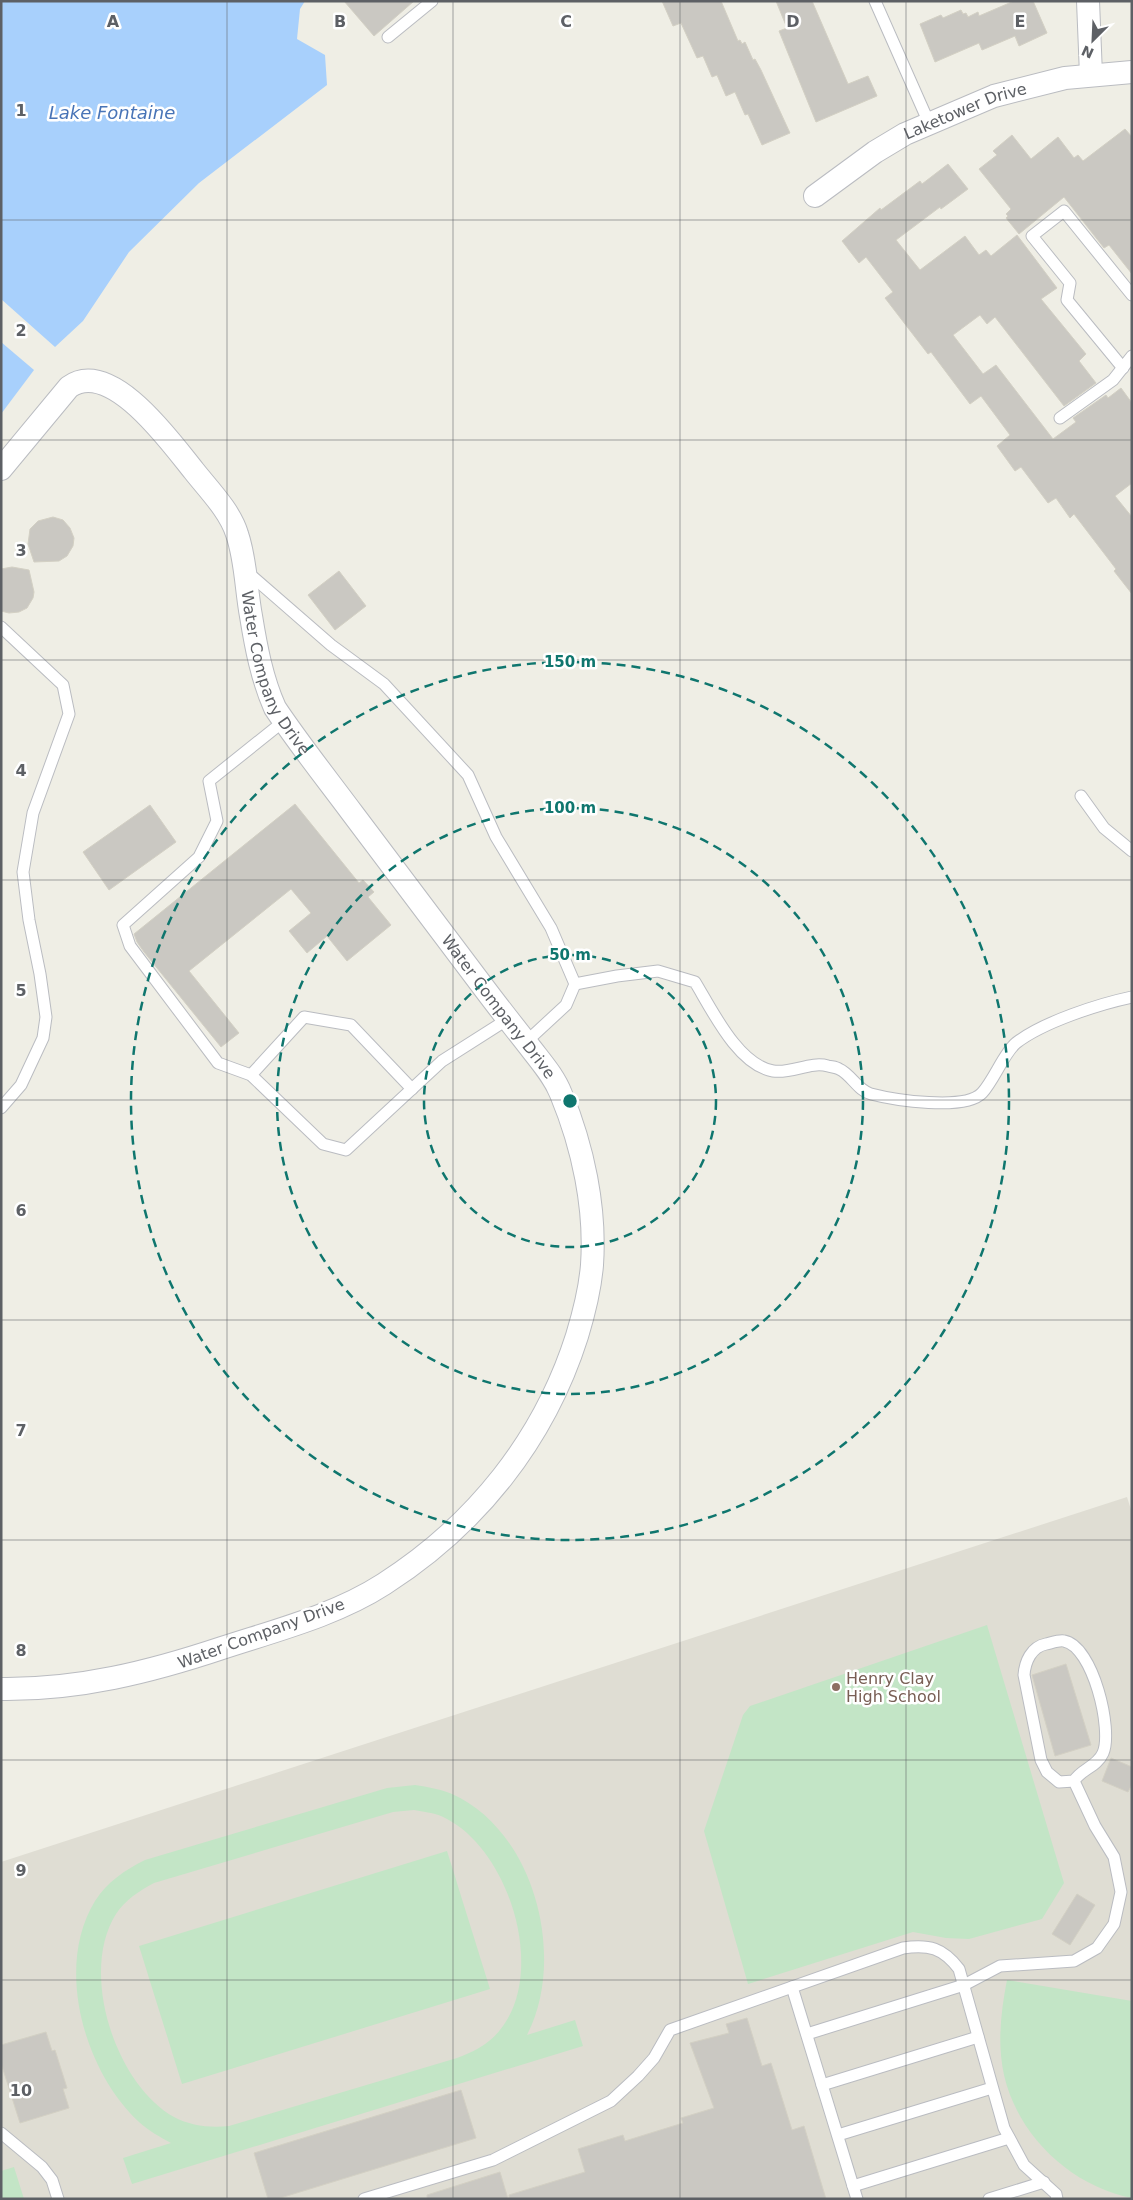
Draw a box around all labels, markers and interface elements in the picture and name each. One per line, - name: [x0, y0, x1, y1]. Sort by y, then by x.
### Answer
- text: A: [107, 12, 120, 31]
- text: B: [334, 12, 346, 31]
- text: C: [560, 12, 572, 31]
- text: D: [786, 12, 800, 31]
- text: E: [1015, 12, 1025, 31]
- north arrow: [1068, 15, 1118, 65]
- text: N: [1079, 42, 1096, 62]
- street label: Laketower Drive: [901, 79, 1029, 143]
- text: 1: [15, 101, 27, 120]
- water label: Lake Fontaine: [49, 102, 175, 123]
- text: 2: [15, 321, 27, 340]
- text: 3: [15, 541, 27, 560]
- street label: Water Company Drive: [237, 589, 314, 759]
- text: 150 m: [544, 653, 596, 671]
- text: 4: [15, 761, 27, 780]
- text: 100 m: [544, 799, 596, 817]
- street label: Water Company Drive: [437, 931, 559, 1082]
- text: 50 m: [549, 946, 591, 964]
- text: 5: [15, 981, 27, 1000]
- centre of rings: [561, 1092, 579, 1110]
- text: 6: [15, 1201, 27, 1220]
- text: 7: [15, 1421, 27, 1440]
- street label: Water Company Drive: [175, 1594, 347, 1673]
- text: 8: [15, 1641, 27, 1660]
- place label: Henry Clay High School: [846, 1669, 941, 1706]
- marker: Henry Clay High School: [830, 1681, 842, 1693]
- text: 9: [15, 1861, 27, 1880]
- text: 10: [10, 2081, 32, 2100]

